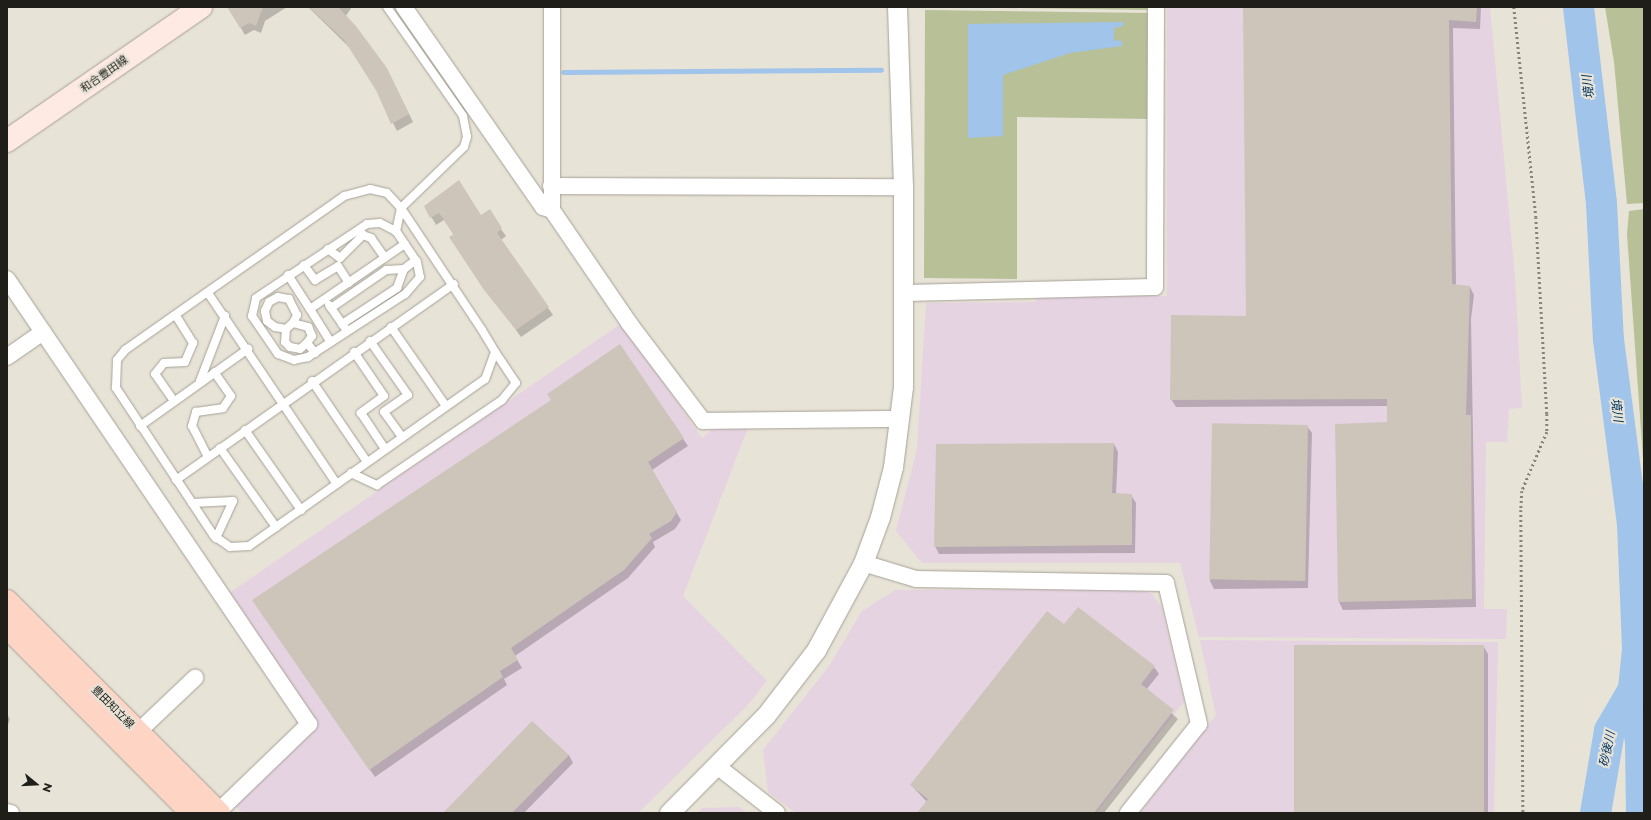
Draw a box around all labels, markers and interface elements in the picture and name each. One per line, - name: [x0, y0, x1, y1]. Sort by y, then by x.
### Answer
- street label: 和合豊田線: [78, 53, 130, 95]
- water label: 境川: [1579, 74, 1597, 100]
- water label: 境川: [1608, 397, 1626, 423]
- street label: 豊田知立線: [89, 683, 137, 731]
- water label: 砂後川: [1596, 730, 1618, 768]
- north arrow: [16, 764, 56, 804]
- text: N: [39, 781, 55, 794]

